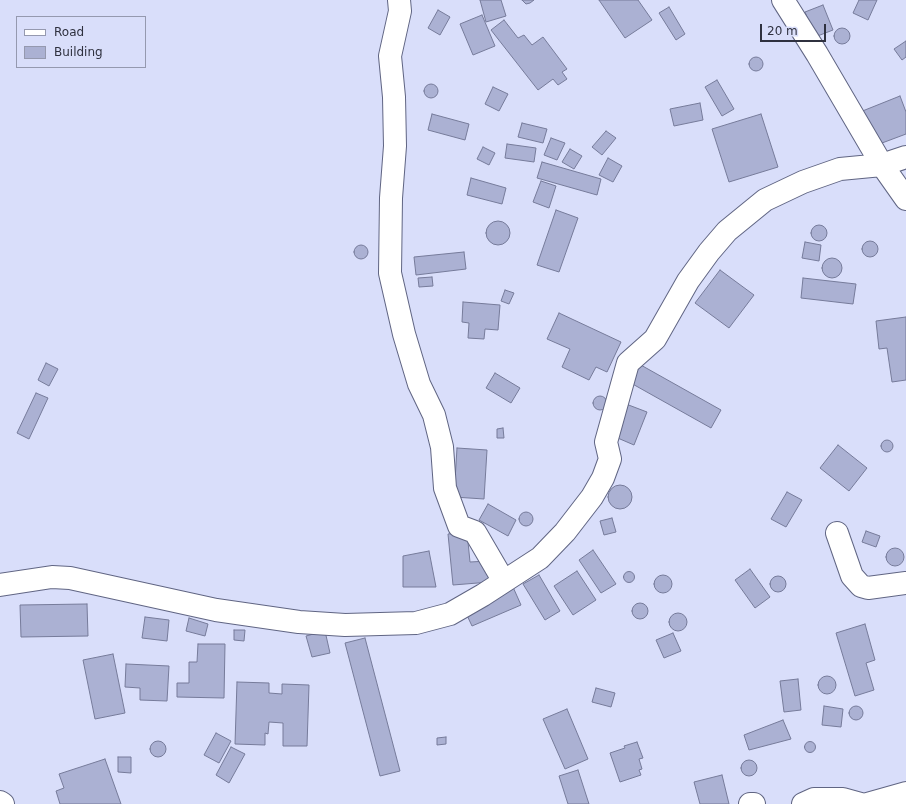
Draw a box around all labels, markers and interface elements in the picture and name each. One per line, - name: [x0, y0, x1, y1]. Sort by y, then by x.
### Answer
- legend: [16, 16, 146, 68]
- scale bar: [762, 16, 828, 42]
- text: 20 m: [767, 24, 798, 38]
- text: Road: [54, 25, 84, 39]
- text: Building: [54, 45, 103, 59]

